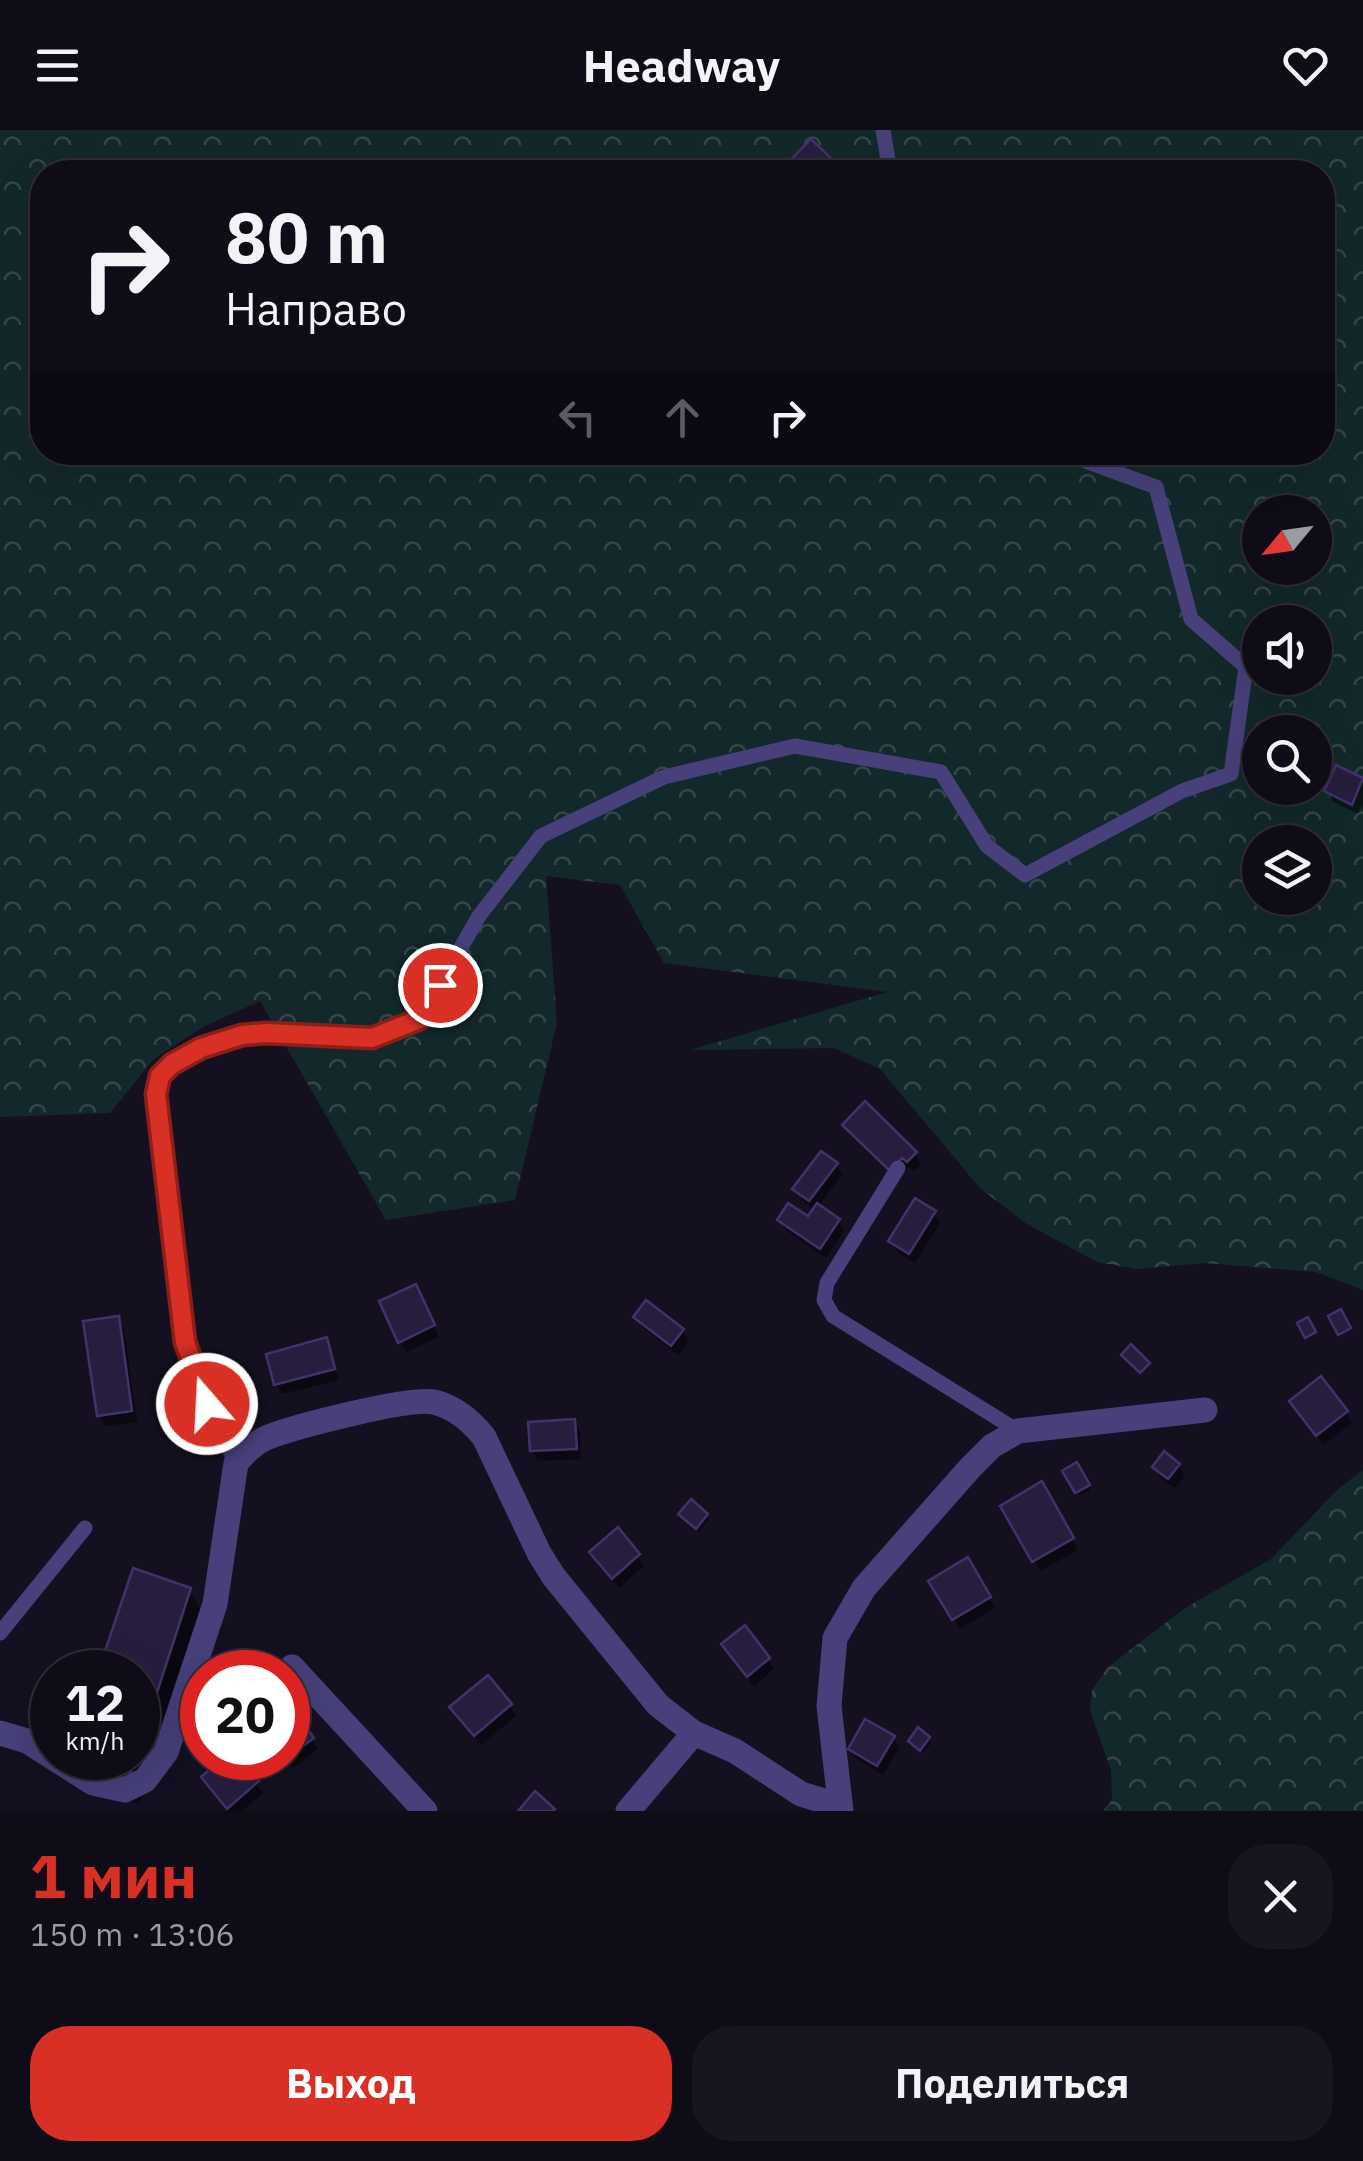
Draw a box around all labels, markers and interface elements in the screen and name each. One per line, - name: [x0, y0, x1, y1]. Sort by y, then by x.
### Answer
- text: Headway: [583, 36, 780, 94]
- icon: menu: [30, 38, 85, 93]
- icon: heart: [1278, 38, 1333, 93]
- text: 80 m: [225, 191, 388, 282]
- icon: right: [60, 200, 190, 330]
- text: Направо: [225, 279, 407, 337]
- icon: left: [550, 390, 605, 445]
- icon: ahead: [655, 390, 710, 445]
- icon: right: [760, 390, 815, 445]
- north arrow: [1242, 495, 1332, 585]
- map controls: [1242, 495, 1332, 915]
- button: sound: [1242, 605, 1332, 695]
- button: search: [1242, 715, 1332, 805]
- button: layers: [1242, 825, 1332, 915]
- pin: [398, 943, 483, 1028]
- icon: arrive: [413, 958, 468, 1013]
- position arrow: [155, 1352, 259, 1456]
- speed limit sign: 20: [180, 1650, 310, 1780]
- text: 12: [65, 1670, 125, 1735]
- text: km/h: [66, 1724, 124, 1757]
- text: 1 мин: [30, 1836, 197, 1915]
- button: close: [1228, 1844, 1333, 1949]
- text: 150 m · 13:06: [30, 1913, 235, 1955]
- button: Выход: [30, 2026, 672, 2141]
- button: Поделиться: [692, 2026, 1333, 2141]

